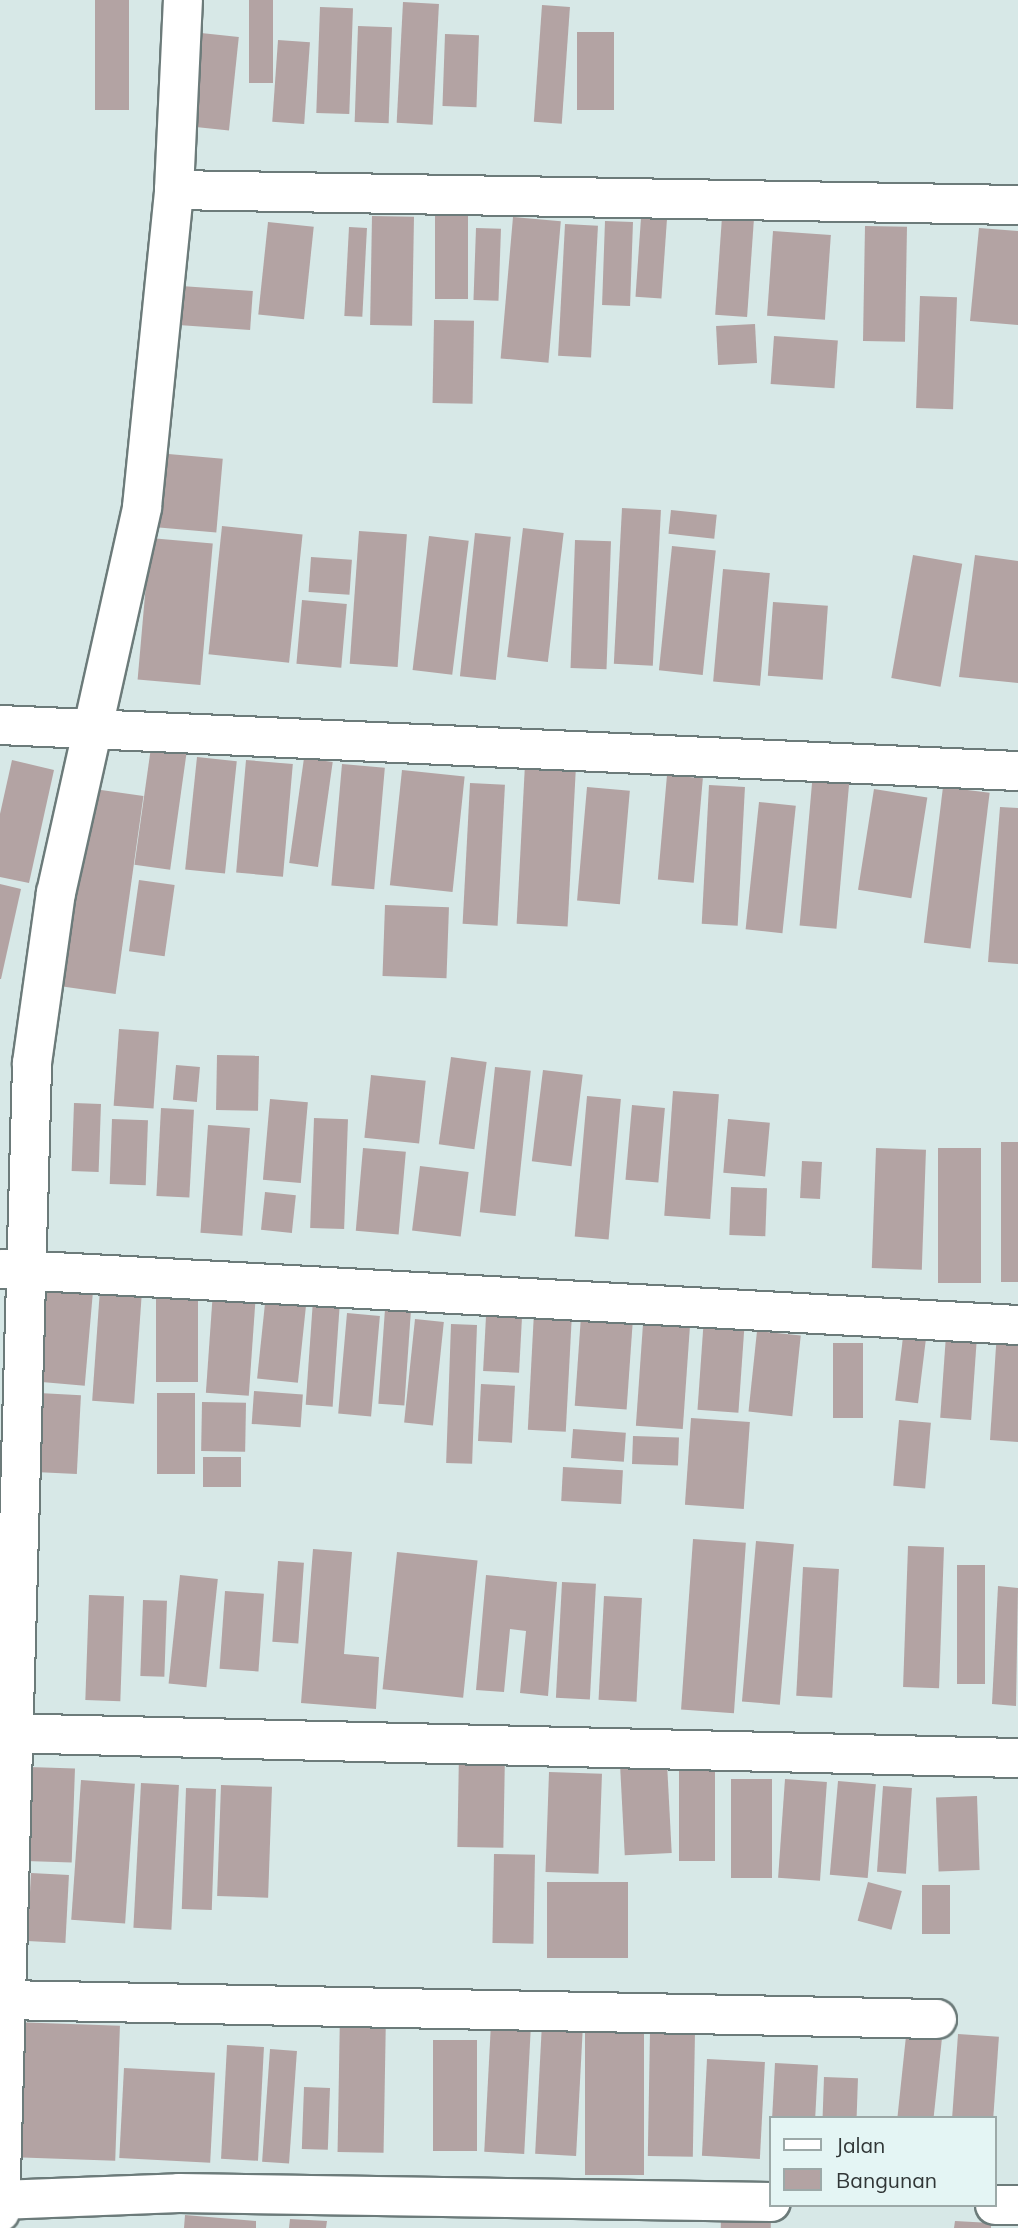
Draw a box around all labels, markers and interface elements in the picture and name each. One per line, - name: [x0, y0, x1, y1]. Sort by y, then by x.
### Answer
- legend: [769, 2116, 997, 2207]
- text: Jalan: [836, 2132, 885, 2158]
- text: Bangunan: [836, 2167, 937, 2193]

